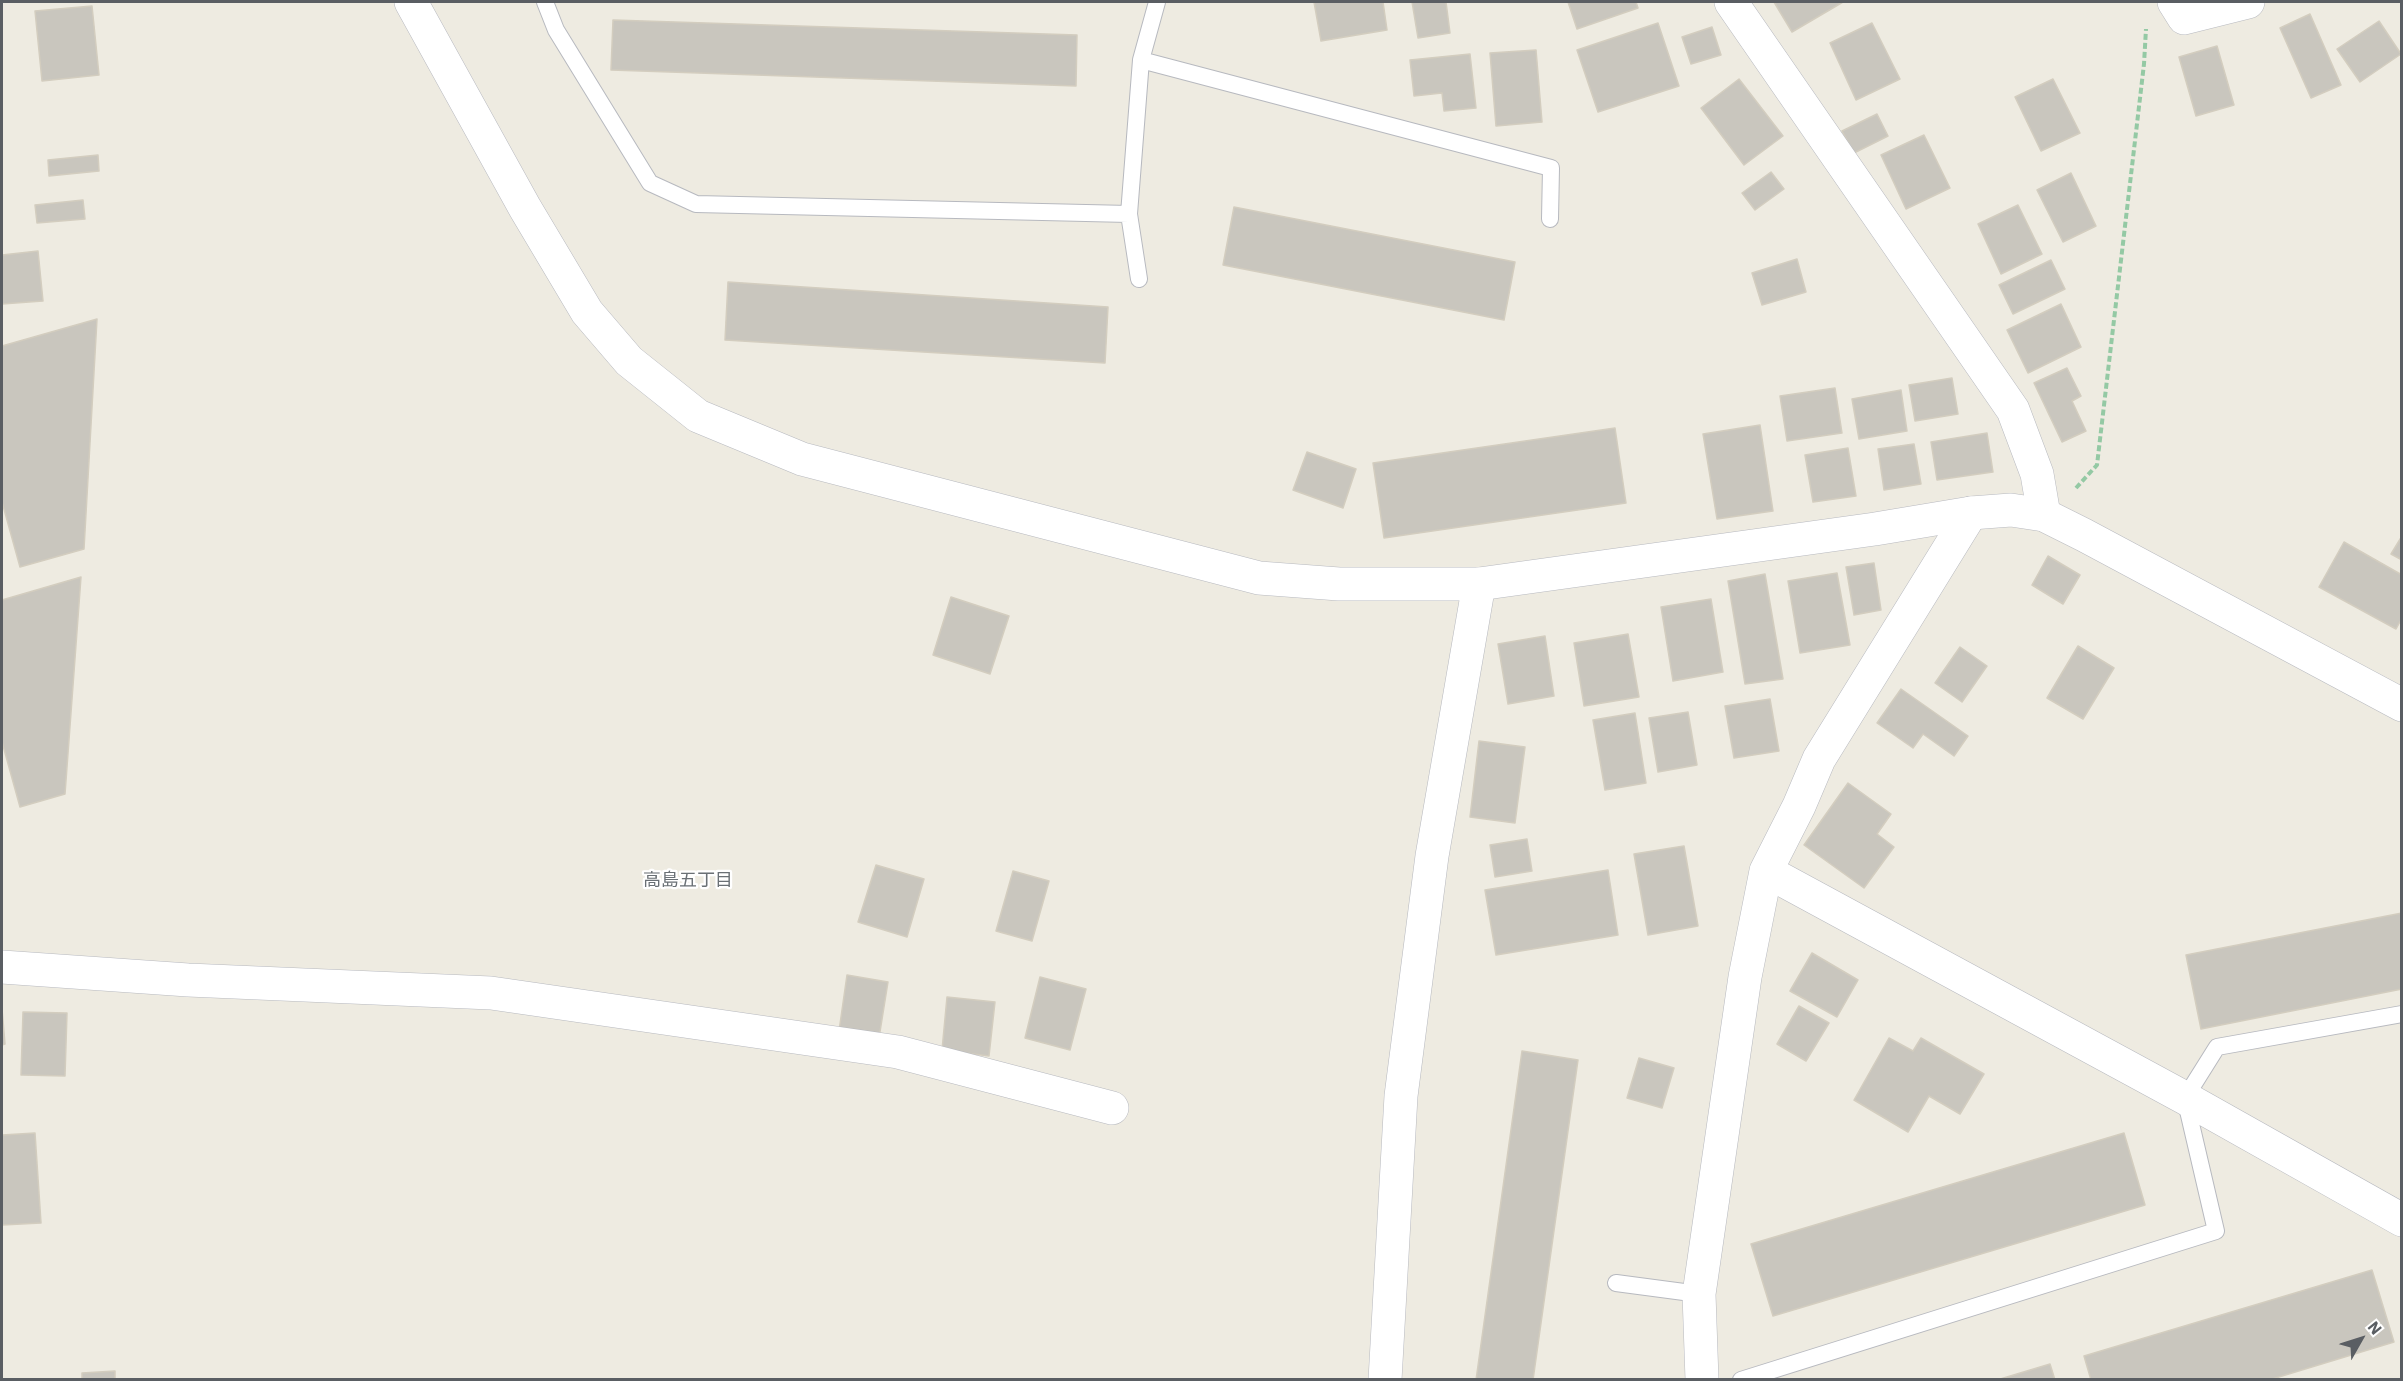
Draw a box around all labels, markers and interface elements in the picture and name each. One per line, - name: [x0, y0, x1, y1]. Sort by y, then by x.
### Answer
- district label: 高島五丁目: [643, 870, 733, 892]
- north arrow: [2331, 1309, 2391, 1369]
- text: N: [2364, 1317, 2386, 1338]

